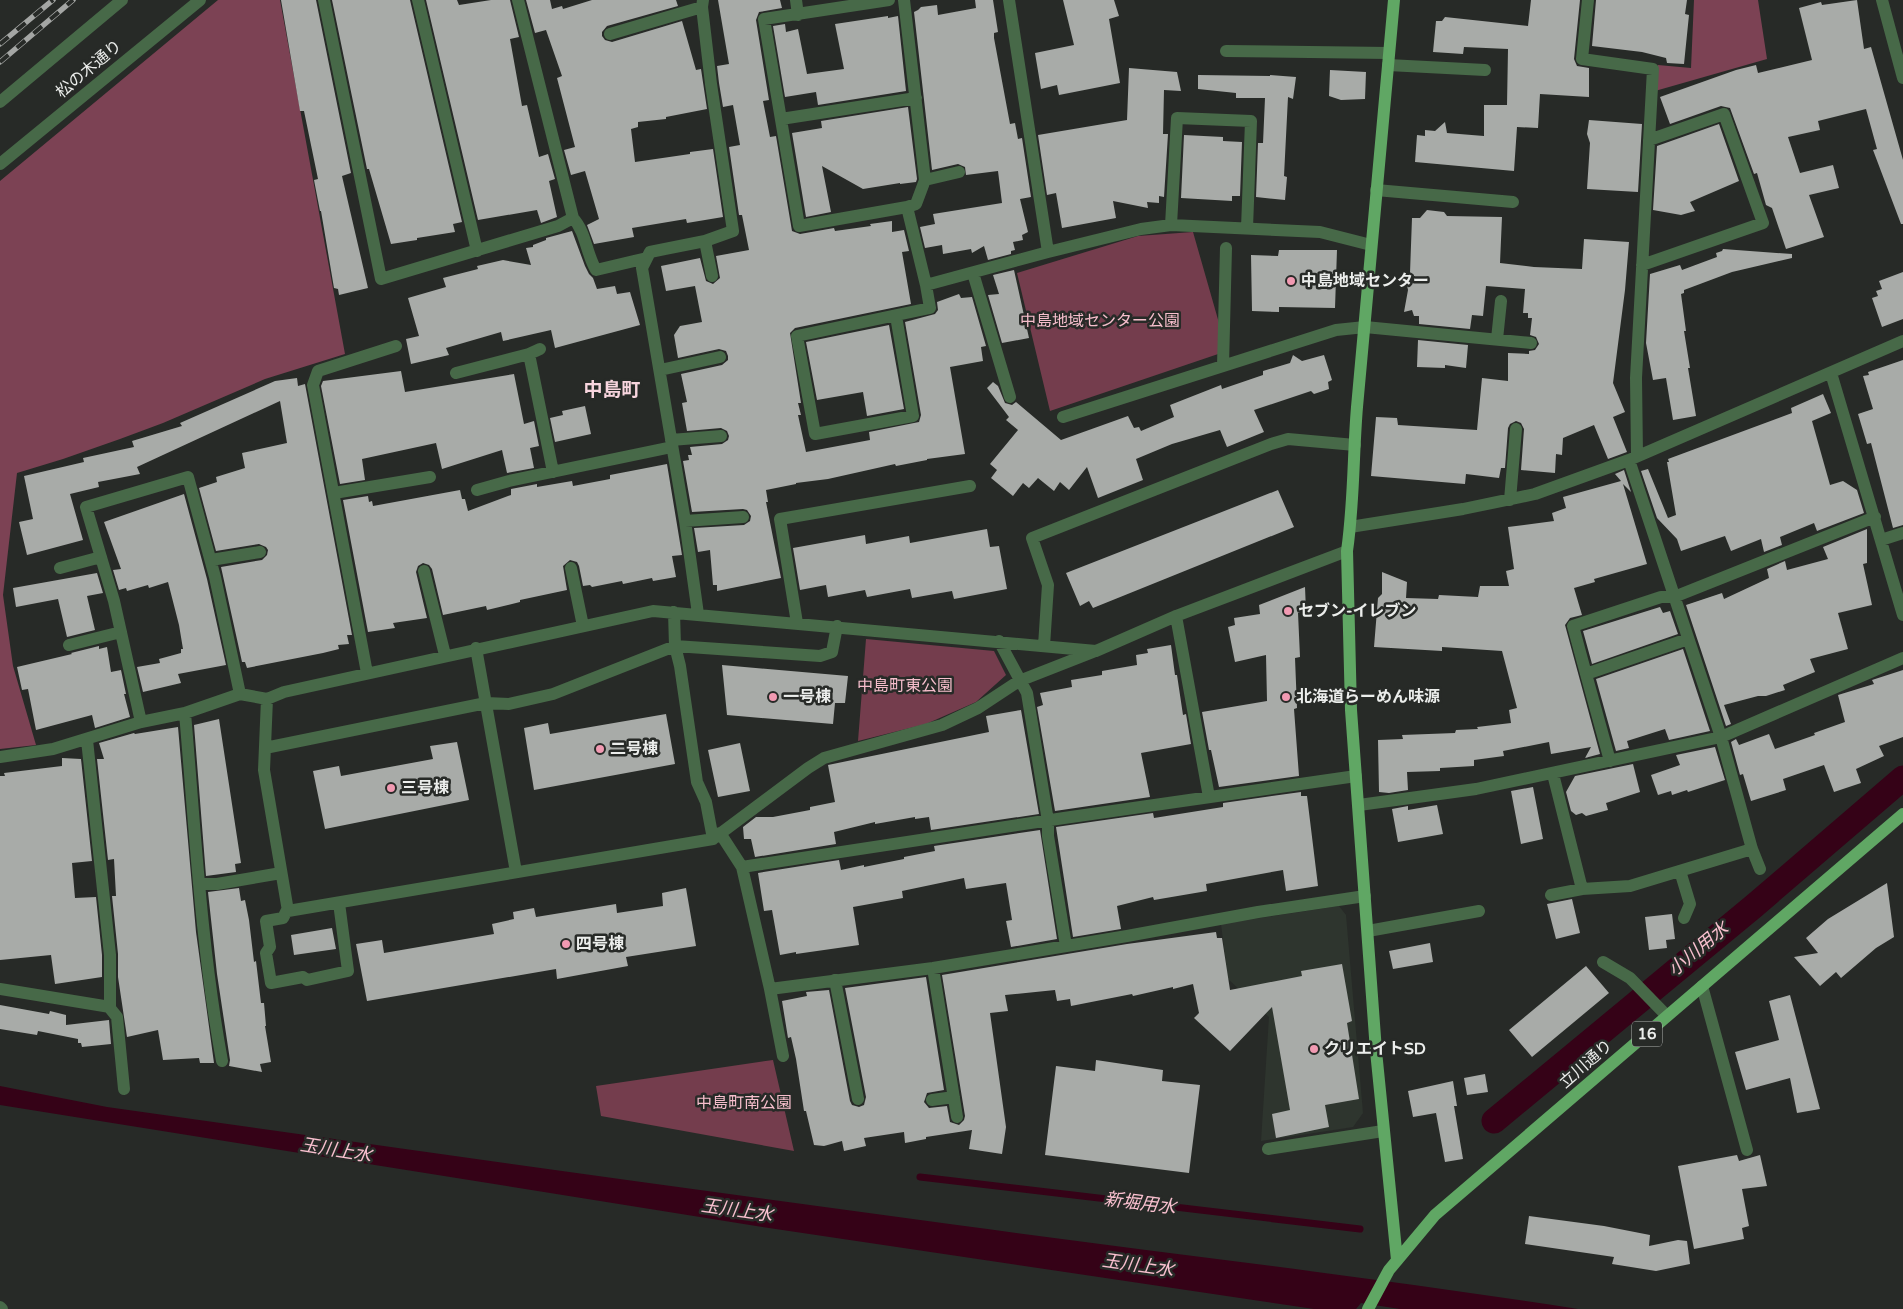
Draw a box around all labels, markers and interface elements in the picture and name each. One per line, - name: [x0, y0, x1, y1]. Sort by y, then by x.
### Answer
- street label: 松の木通り: [52, 36, 126, 102]
- place label: 中島地域センター: [1301, 271, 1429, 291]
- marker: 中島地域センター: [1285, 275, 1297, 287]
- park label: 中島地域センター公園: [1020, 311, 1180, 331]
- district label: 中島町: [583, 379, 641, 401]
- place label: セブン-イレブン: [1298, 601, 1417, 621]
- marker: セブン-イレブン: [1282, 605, 1294, 617]
- park label: 中島町東公園: [857, 676, 953, 696]
- place label: 一号棟: [783, 687, 831, 707]
- place label: 北海道らーめん味源: [1296, 687, 1440, 707]
- marker: 一号棟: [767, 691, 779, 703]
- marker: 北海道らーめん味源: [1280, 691, 1292, 703]
- place label: 二号棟: [610, 739, 658, 759]
- marker: 二号棟: [594, 743, 606, 755]
- place label: 三号棟: [401, 778, 449, 798]
- marker: 三号棟: [385, 782, 397, 794]
- water label: 小川用水: [1663, 916, 1734, 981]
- place label: 四号棟: [576, 934, 624, 954]
- marker: 四号棟: [560, 938, 572, 950]
- road number: 16: [1632, 1022, 1662, 1046]
- street label: 立川通り: [1555, 1035, 1617, 1093]
- place label: クリエイトSD: [1324, 1039, 1426, 1059]
- marker: クリエイトSD: [1308, 1043, 1320, 1055]
- park label: 中島町南公園: [696, 1093, 792, 1113]
- water label: 玉川上水: [299, 1134, 375, 1167]
- water label: 新堀用水: [1103, 1188, 1179, 1219]
- water label: 玉川上水: [700, 1194, 776, 1226]
- water label: 玉川上水: [1101, 1249, 1177, 1281]

